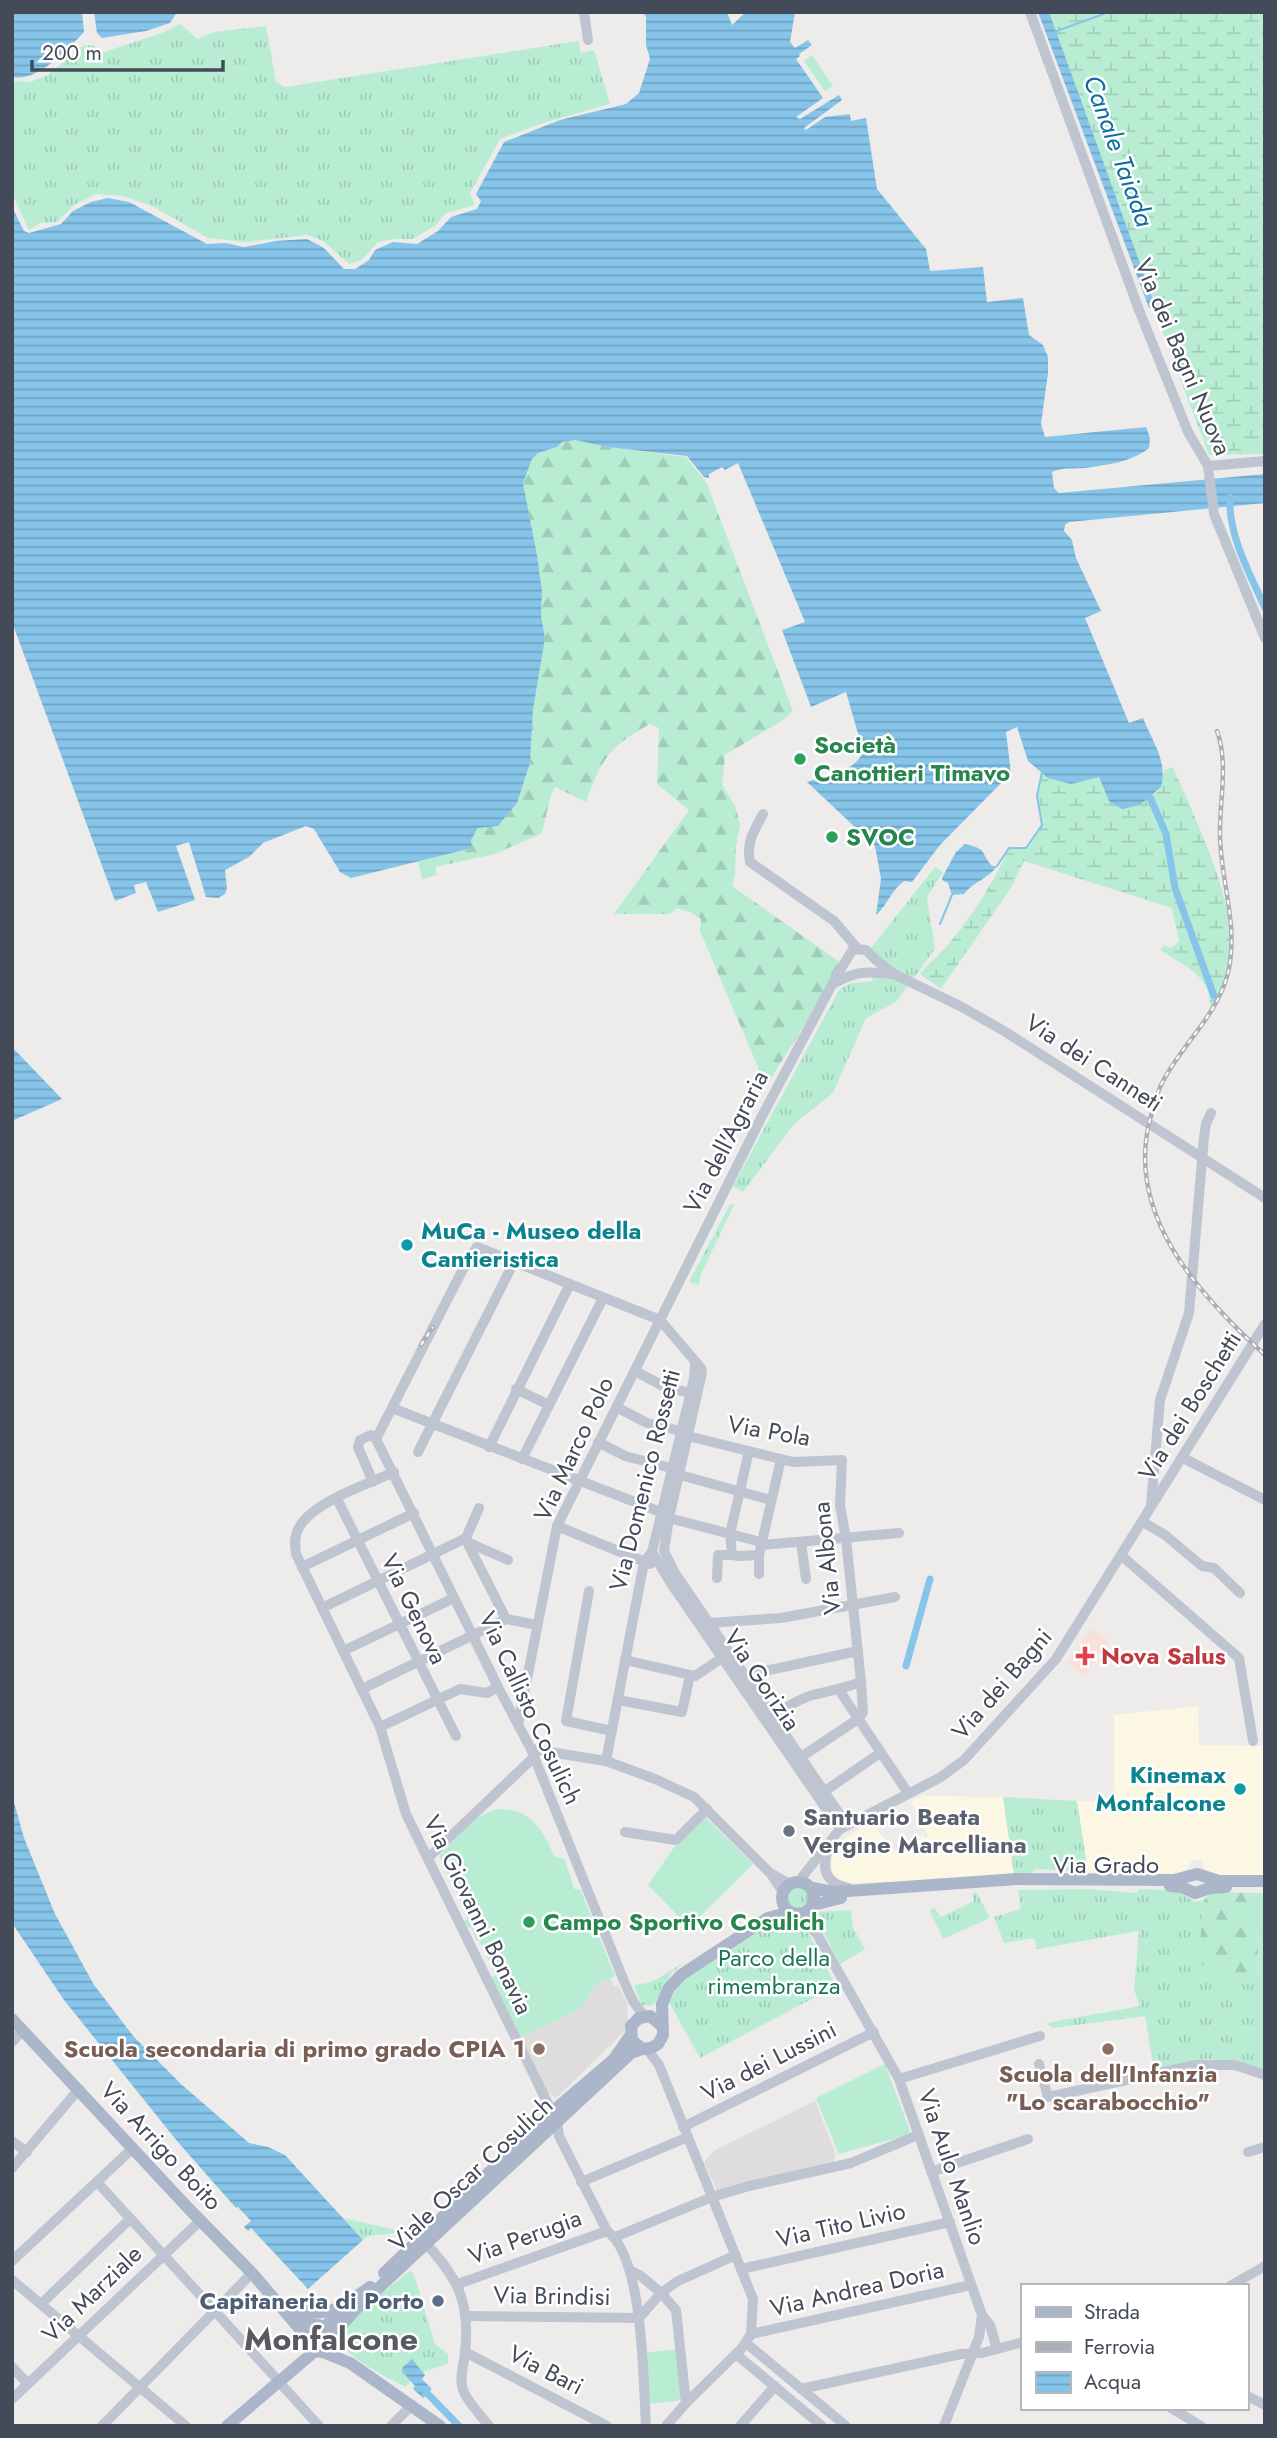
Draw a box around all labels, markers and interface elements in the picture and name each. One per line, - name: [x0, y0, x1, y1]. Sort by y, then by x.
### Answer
- scale bar: [32, 28, 222, 72]
- text: 200 m: [42, 38, 102, 68]
- water label: Canale Taiada: [1074, 70, 1164, 233]
- street label: Via dei Bagni Nuova: [1126, 253, 1241, 461]
- place label: Società Canottieri Timavo: [814, 727, 1010, 790]
- marker: Società Canottieri Timavo: [792, 751, 808, 767]
- place label: SVOC: [846, 819, 915, 854]
- marker: SVOC: [824, 829, 840, 845]
- street label: Via dei Canneti: [1019, 1005, 1170, 1120]
- street label: Via dell'Agraria: [674, 1064, 777, 1219]
- place label: MuCa - Museo della Cantieristica: [421, 1213, 641, 1276]
- marker: MuCa - Museo della Cantieristica: [399, 1237, 415, 1253]
- street label: Via dei Boschetti: [1130, 1324, 1250, 1487]
- street label: Via Domenico Rossetti: [600, 1365, 689, 1595]
- street label: Via Marco Polo: [525, 1371, 622, 1527]
- street label: Via Pola: [725, 1406, 813, 1455]
- street label: Via Albona: [803, 1500, 850, 1616]
- street label: Via Genova: [373, 1548, 456, 1670]
- street label: Via Callisto Cosulich: [470, 1605, 591, 1810]
- street label: Via dei Bagni: [943, 1620, 1060, 1747]
- street label: Via Gorizia: [716, 1622, 809, 1738]
- place label: Nova Salus: [1101, 1638, 1226, 1673]
- marker: Nova Salus: [1075, 1646, 1095, 1666]
- place label: Kinemax Monfalcone: [1095, 1757, 1226, 1820]
- marker: Kinemax Monfalcone: [1232, 1781, 1248, 1797]
- place label: Santuario Beata Vergine Marcelliana: [802, 1799, 1027, 1862]
- street label: Via Giovanni Bonavia: [415, 1809, 542, 2020]
- marker: Santuario Beata Vergine Marcelliana: [781, 1823, 797, 1839]
- street label: Via Grado: [1053, 1847, 1159, 1882]
- place label: Campo Sportivo Cosulich: [543, 1904, 825, 1939]
- marker: Campo Sportivo Cosulich: [521, 1914, 537, 1930]
- park label: Parco della rimembranza: [708, 1940, 840, 2003]
- street label: Via dei Lussini: [695, 2011, 842, 2110]
- place label: Scuola secondaria di primo grado CPIA 1: [64, 2031, 525, 2066]
- marker: Scuola secondaria di primo grado CPIA 1: [531, 2041, 547, 2057]
- marker: Scuola dell'Infanzia "Lo scarabocchio": [1100, 2041, 1116, 2057]
- place label: Scuola dell'Infanzia "Lo scarabocchio": [999, 2056, 1217, 2119]
- street label: Via Arrigo Boito: [92, 2073, 230, 2218]
- street label: Via Aulo Manlio: [909, 2084, 996, 2250]
- street label: Viale Oscar Cosulich: [381, 2088, 561, 2259]
- street label: Via Tito Livio: [773, 2193, 909, 2256]
- street label: Via Perugia: [463, 2200, 586, 2273]
- street label: Via Marziale: [34, 2237, 150, 2351]
- street label: Via Andrea Doria: [767, 2252, 947, 2326]
- street label: Via Brindisi: [493, 2277, 611, 2314]
- place label: Capitaneria di Porto: [199, 2283, 424, 2318]
- legend: [1021, 2284, 1249, 2410]
- marker: Capitaneria di Porto: [430, 2293, 446, 2309]
- text: Strada: [1084, 2297, 1140, 2327]
- district label: Monfalcone: [244, 2316, 418, 2362]
- text: Ferrovia: [1084, 2332, 1155, 2362]
- street label: Via Bari: [503, 2336, 590, 2403]
- text: Acqua: [1084, 2367, 1141, 2397]

